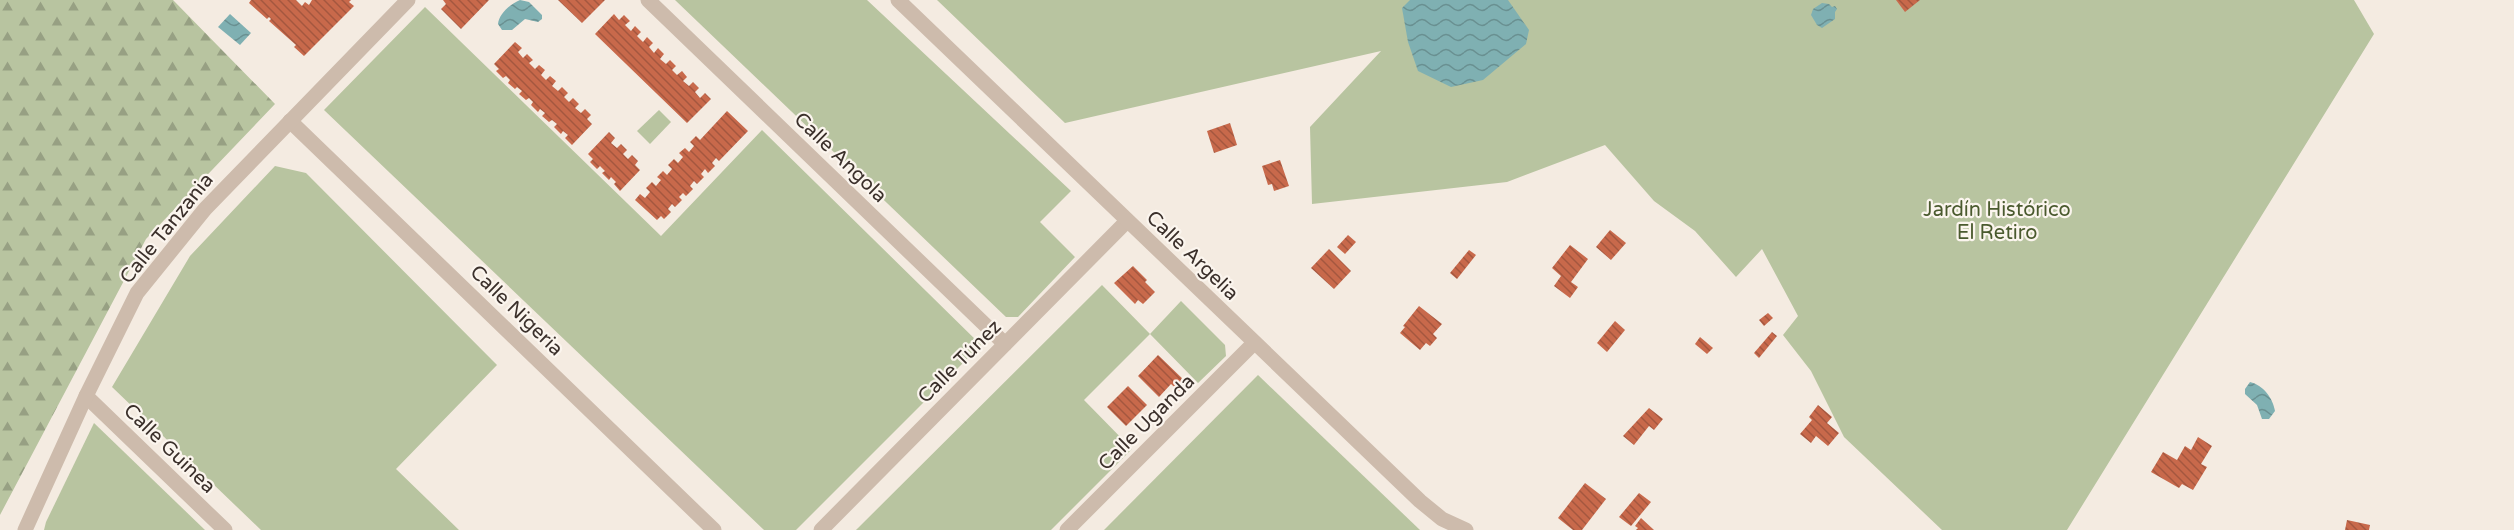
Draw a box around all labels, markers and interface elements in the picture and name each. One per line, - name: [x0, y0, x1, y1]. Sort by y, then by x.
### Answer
- street label: Calle Angola: [789, 108, 892, 208]
- street label: Calle Tanzania: [115, 169, 219, 289]
- park label: Jardín Histórico El Retiro: [1923, 198, 2071, 245]
- street label: Calle Argelia: [1141, 206, 1243, 306]
- street label: Calle Nigeria: [465, 260, 568, 361]
- street label: Calle Túnez: [913, 315, 1006, 408]
- street label: Calle Uganda: [1094, 370, 1200, 476]
- street label: Calle Guinea: [118, 399, 220, 499]

